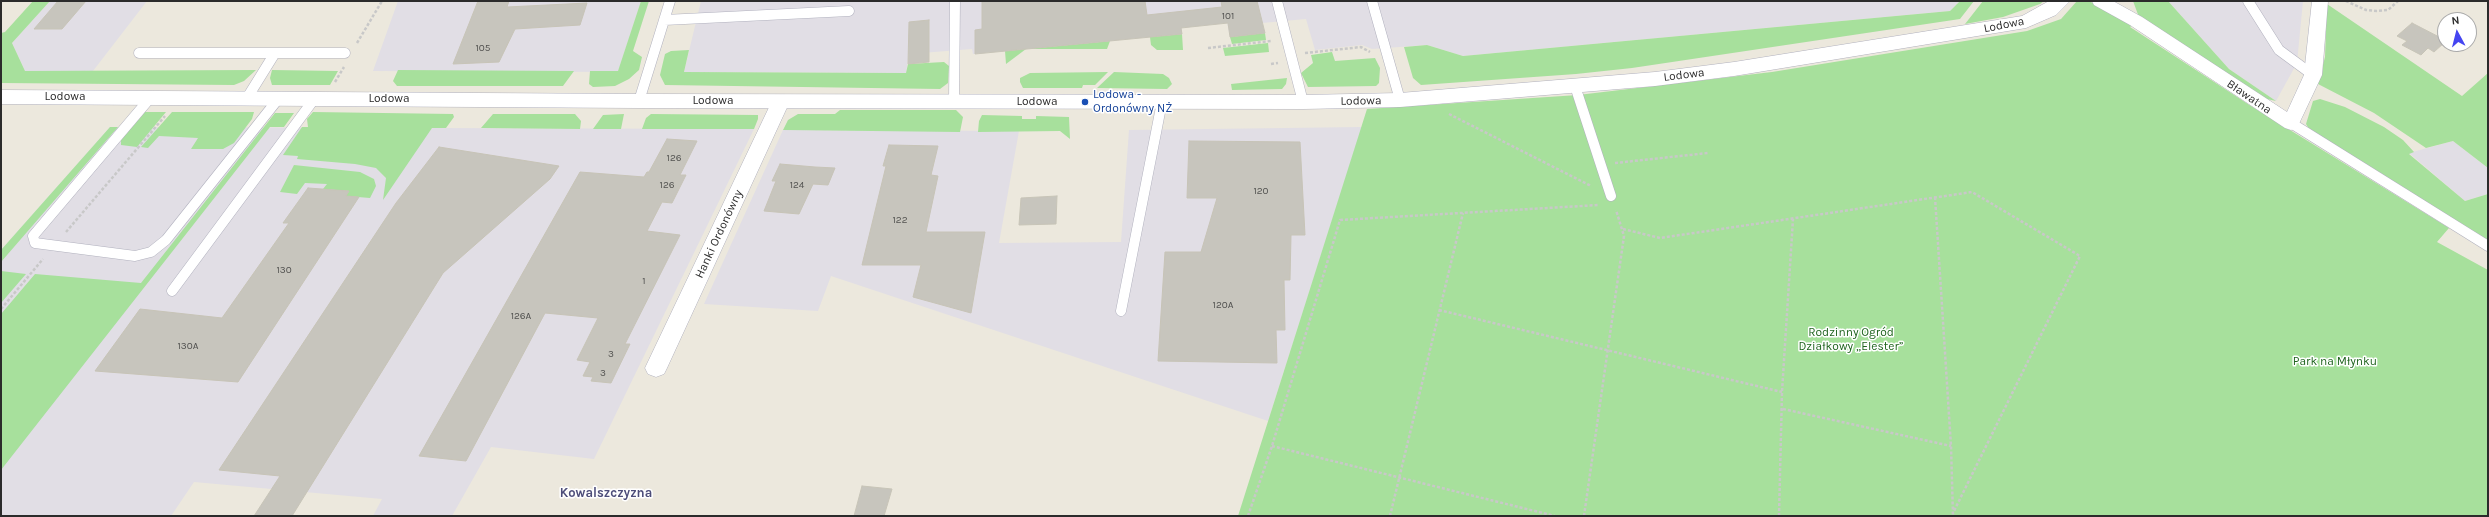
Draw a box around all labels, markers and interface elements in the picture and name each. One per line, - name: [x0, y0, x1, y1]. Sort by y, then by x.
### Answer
- house number: 101: [1222, 10, 1234, 22]
- north arrow: [2437, 12, 2477, 52]
- street label: Lodowa: [1982, 14, 2026, 36]
- text: N: [2451, 14, 2460, 28]
- house number: 105: [476, 42, 490, 54]
- street label: Lodowa: [1663, 65, 1705, 85]
- street label: Bławatna: [2224, 77, 2274, 117]
- place label: Lodowa - Ordonówny NŻ: [1093, 88, 1172, 116]
- street label: Lodowa: [44, 90, 86, 104]
- street label: Lodowa: [368, 92, 410, 106]
- street label: Lodowa: [1340, 93, 1382, 109]
- street label: Lodowa: [692, 94, 734, 108]
- street label: Lodowa: [1016, 95, 1058, 109]
- marker: Lodowa - Ordonówny NŻ: [1080, 97, 1090, 107]
- house number: 126: [667, 152, 681, 164]
- house number: 126: [660, 179, 674, 191]
- house number: 124: [790, 179, 804, 191]
- house number: 120: [1253, 185, 1269, 197]
- street label: Hanki Ordonówny: [692, 187, 746, 281]
- house number: 122: [893, 214, 907, 226]
- house number: 130: [276, 264, 292, 276]
- house number: 1: [642, 275, 646, 287]
- house number: 120A: [1213, 299, 1233, 311]
- house number: 126A: [511, 310, 531, 322]
- park label: Rodzinny Ogród Działkowy „Elester”: [1798, 326, 1904, 354]
- house number: 130A: [178, 340, 198, 352]
- house number: 3: [608, 348, 614, 360]
- park label: Park na Młynku: [2293, 355, 2377, 369]
- house number: 3: [600, 367, 606, 379]
- district label: Kowalszczyzna: [560, 485, 652, 501]

